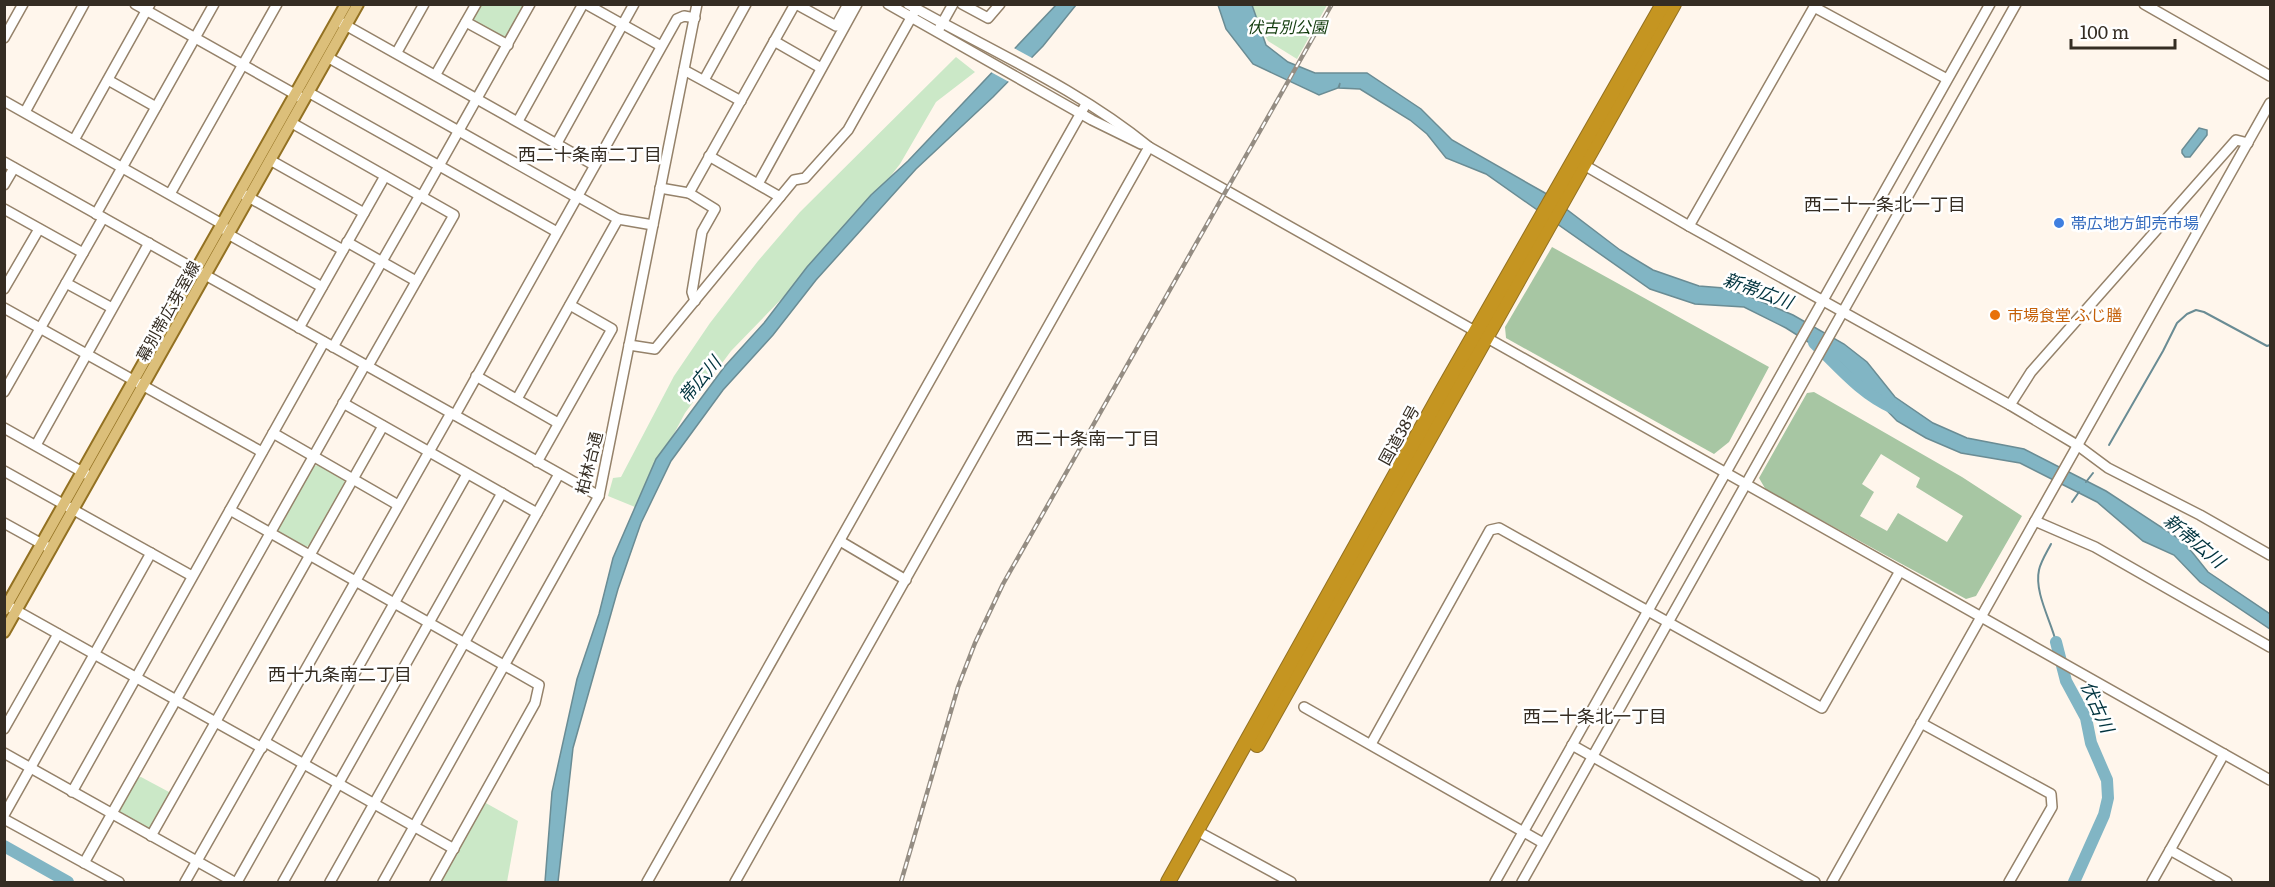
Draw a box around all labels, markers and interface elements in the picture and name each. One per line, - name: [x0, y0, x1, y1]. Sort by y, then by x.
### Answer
- scale bar: [2071, 12, 2174, 50]
- park label: 伏古別公園: [1247, 14, 1329, 38]
- text: 100 m: [2080, 18, 2129, 45]
- district label: 西二十条南二丁目: [518, 140, 662, 167]
- district label: 西二十一条北一丁目: [1804, 190, 1966, 217]
- place label: 帯広地方卸売市場: [2071, 210, 2199, 234]
- marker: 帯広地方卸売市場: [2052, 216, 2066, 230]
- street label: 幕別帯広芽室線: [129, 256, 205, 365]
- water label: 新帯広川: [1720, 265, 1799, 315]
- place label: 市場食堂 ふじ膳: [2007, 302, 2122, 326]
- marker: 市場食堂 ふじ膳: [1988, 308, 2002, 322]
- water label: 帯広川: [671, 348, 728, 408]
- street label: 国道38号: [1372, 400, 1424, 469]
- district label: 西二十条南一丁目: [1016, 424, 1160, 451]
- street label: 柏林台通: [569, 429, 607, 497]
- water label: 新帯広川: [2159, 506, 2233, 575]
- district label: 西十九条南二丁目: [268, 660, 412, 687]
- water label: 伏古川: [2075, 676, 2122, 738]
- district label: 西二十条北一丁目: [1523, 702, 1667, 729]

